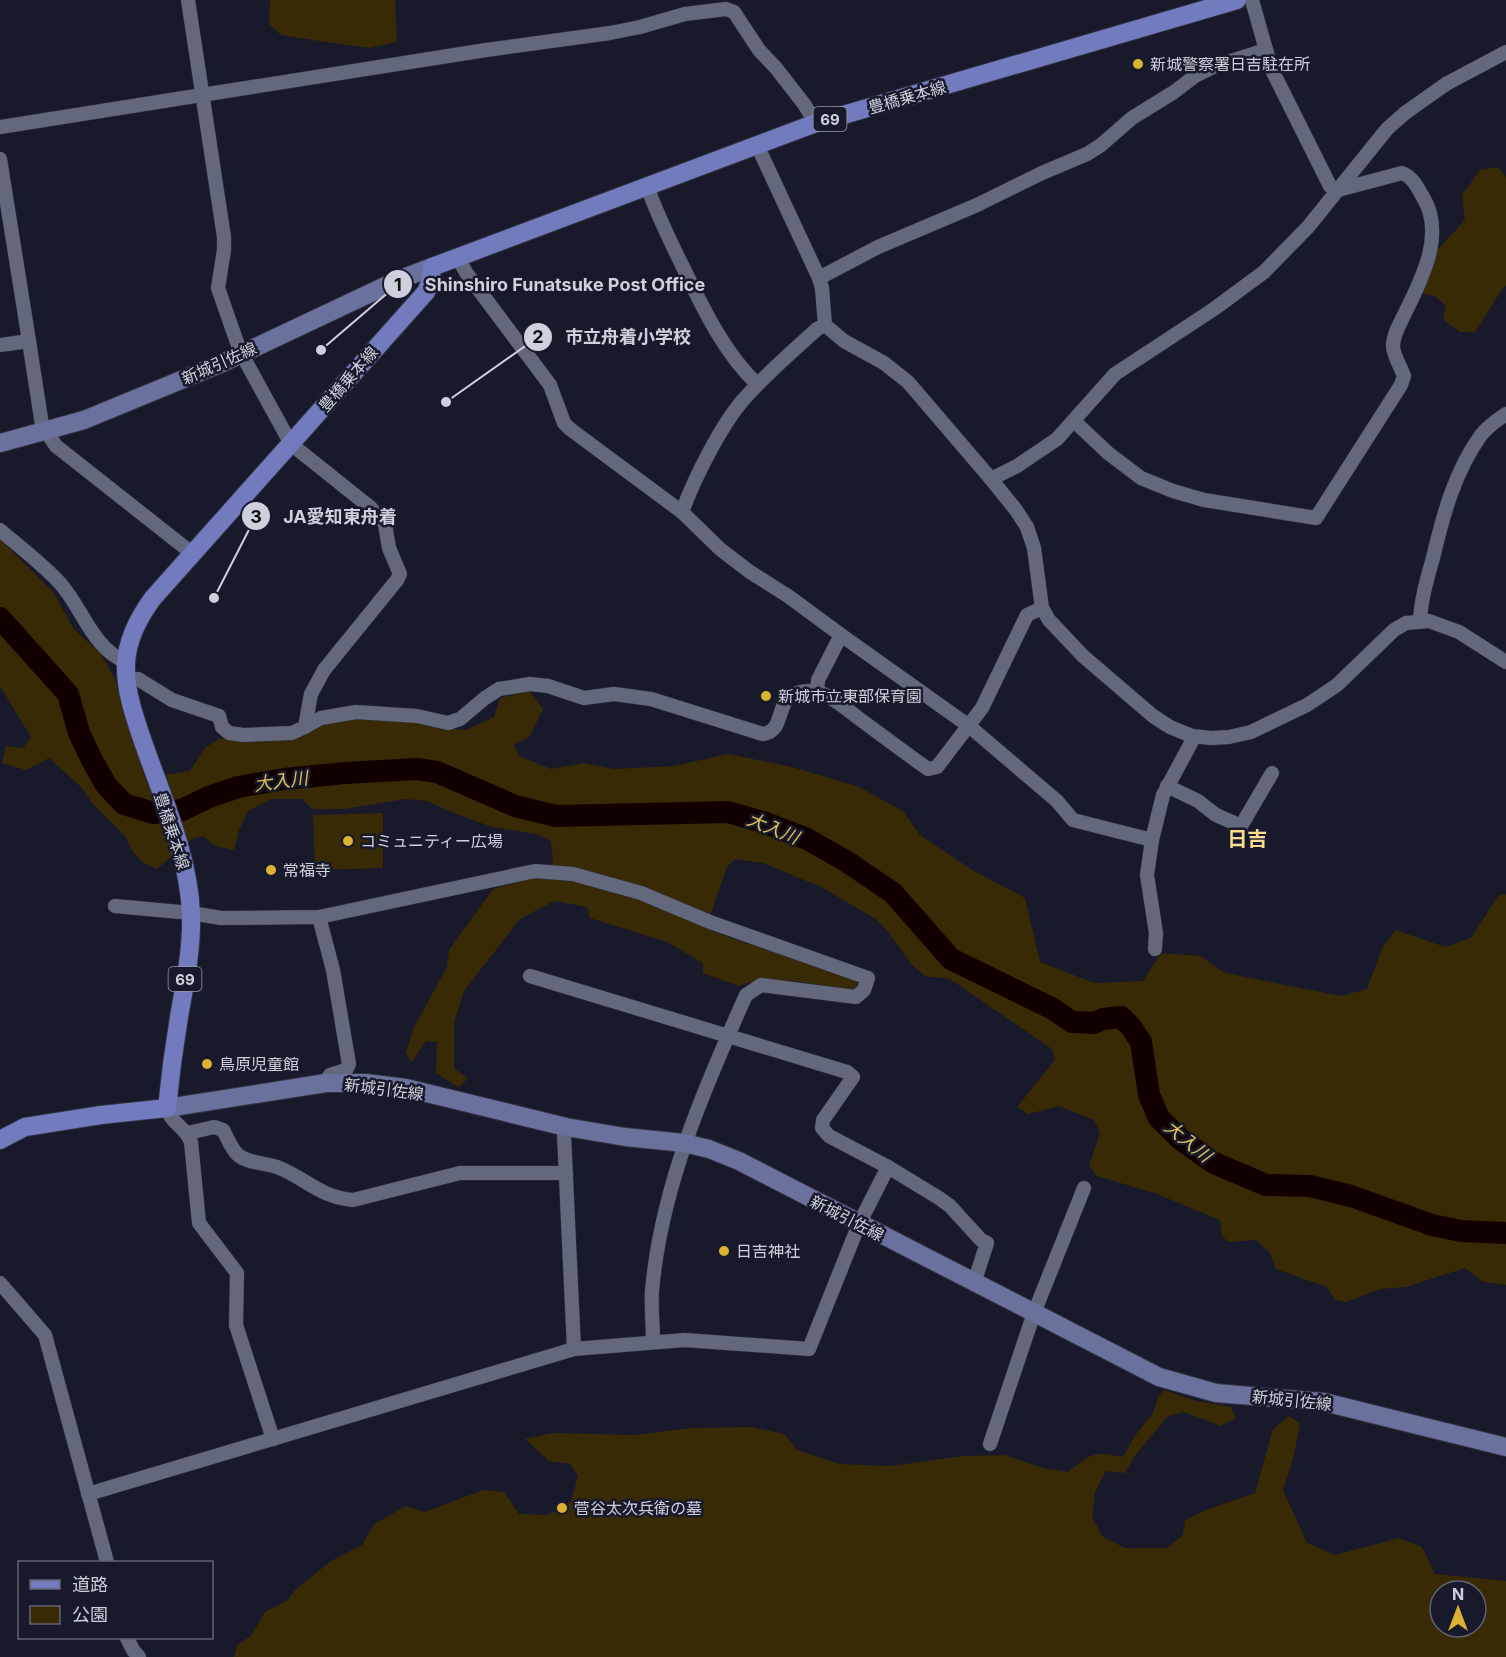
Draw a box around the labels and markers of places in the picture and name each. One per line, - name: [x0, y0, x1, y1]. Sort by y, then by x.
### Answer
- place label: 新城警察署日吉駐在所: [1150, 54, 1310, 74]
- marker: 新城警察署日吉駐在所: [1131, 57, 1145, 71]
- callout: Shinshiro Funatsuke Post Office: [383, 266, 717, 302]
- callout: 市立舟着小学校: [523, 319, 703, 355]
- callout: JA愛知東舟着: [241, 498, 409, 534]
- place label: 新城市立東部保育園: [778, 686, 922, 706]
- marker: 新城市立東部保育園: [759, 689, 773, 703]
- place label: コミュニティー広場: [360, 831, 503, 851]
- marker: コミュニティー広場: [341, 834, 355, 848]
- place label: 常福寺: [283, 860, 331, 880]
- marker: 常福寺: [264, 863, 278, 877]
- place label: 鳥原児童館: [219, 1054, 299, 1074]
- marker: 鳥原児童館: [200, 1057, 214, 1071]
- place label: 日吉神社: [736, 1241, 800, 1261]
- marker: 日吉神社: [717, 1244, 731, 1258]
- place label: 菅谷太次兵衛の墓: [574, 1498, 702, 1518]
- marker: 菅谷太次兵衛の墓: [555, 1501, 569, 1515]

